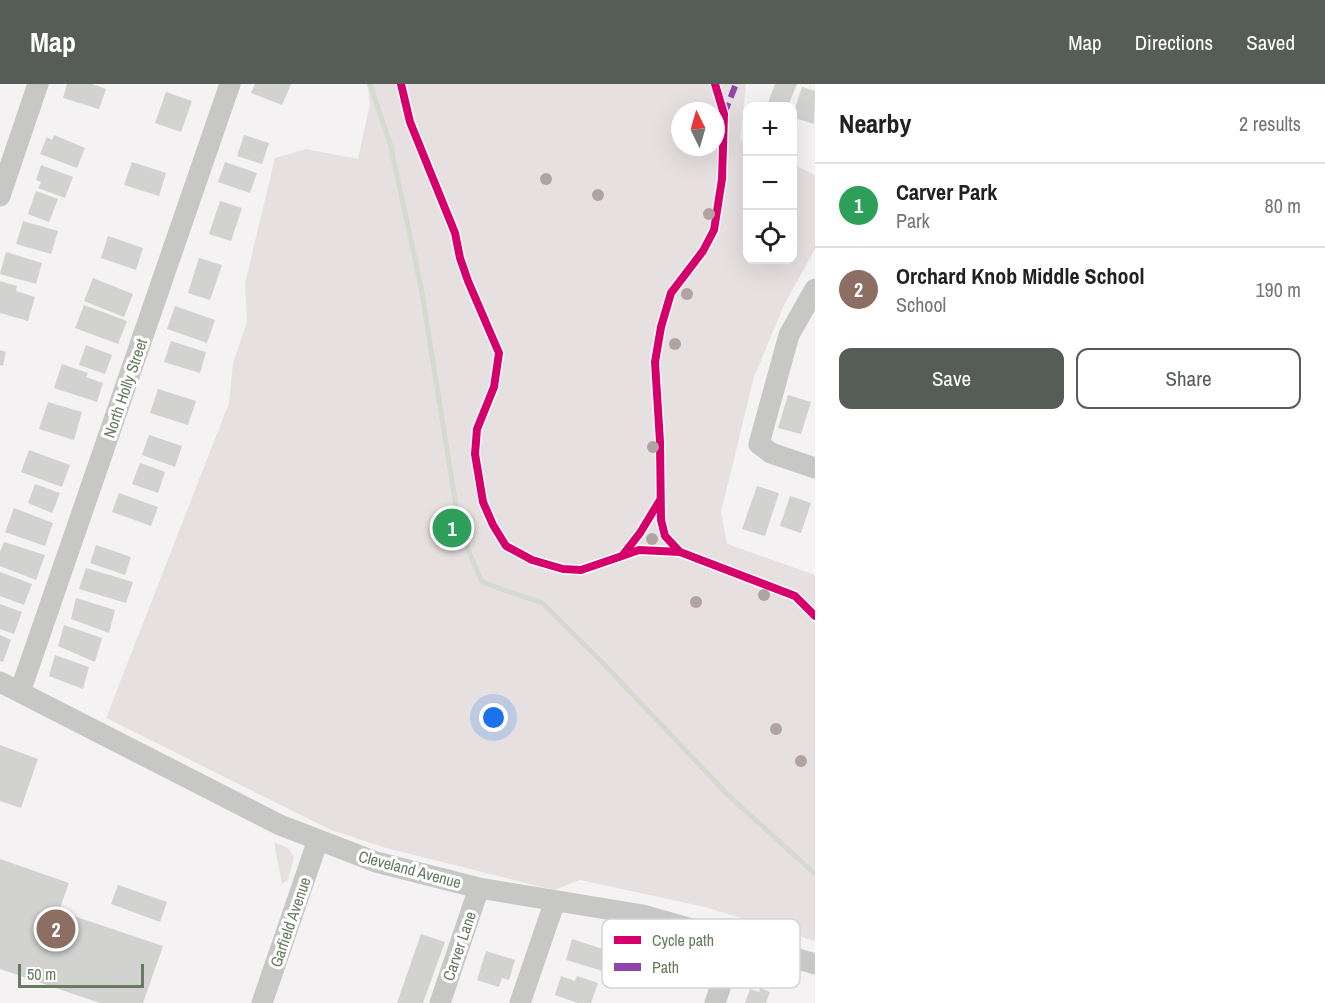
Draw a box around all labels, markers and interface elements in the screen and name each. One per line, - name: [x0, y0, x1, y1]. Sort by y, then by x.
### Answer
- text: Map: [30, 23, 76, 61]
- text: Map: [1068, 28, 1102, 57]
- text: Directions: [1135, 28, 1213, 57]
- text: Saved: [1246, 28, 1295, 57]
- north arrow: [671, 102, 725, 156]
- map controls: [743, 102, 797, 264]
- button: +: [743, 102, 797, 156]
- text: Nearby: [839, 106, 911, 141]
- text: 2 results: [1239, 110, 1301, 137]
- button: −: [743, 156, 797, 210]
- text: Carver Park: [896, 177, 997, 207]
- text: 1: [854, 192, 863, 219]
- text: 80 m: [1265, 192, 1301, 219]
- text: Park: [896, 207, 930, 234]
- button: locate: [743, 210, 797, 264]
- text: Orchard Knob Middle School: [896, 261, 1145, 291]
- text: 2: [854, 276, 863, 303]
- text: 190 m: [1255, 276, 1301, 303]
- text: School: [896, 291, 946, 318]
- street label: North Holly Street: [98, 335, 152, 441]
- button: Save: [839, 348, 1064, 409]
- button: Share: [1076, 348, 1301, 409]
- pin: 1: [432, 506, 472, 550]
- your location: [479, 703, 508, 732]
- street label: Cleveland Avenue: [356, 845, 464, 893]
- street label: Garfield Avenue: [264, 874, 316, 970]
- pin: 2: [36, 906, 76, 952]
- street label: Carver Lane: [437, 908, 481, 984]
- legend: [602, 919, 800, 988]
- text: Cycle path: [652, 929, 714, 951]
- text: Path: [652, 956, 679, 978]
- scale bar: [18, 961, 144, 988]
- text: 50 m: [27, 963, 56, 985]

